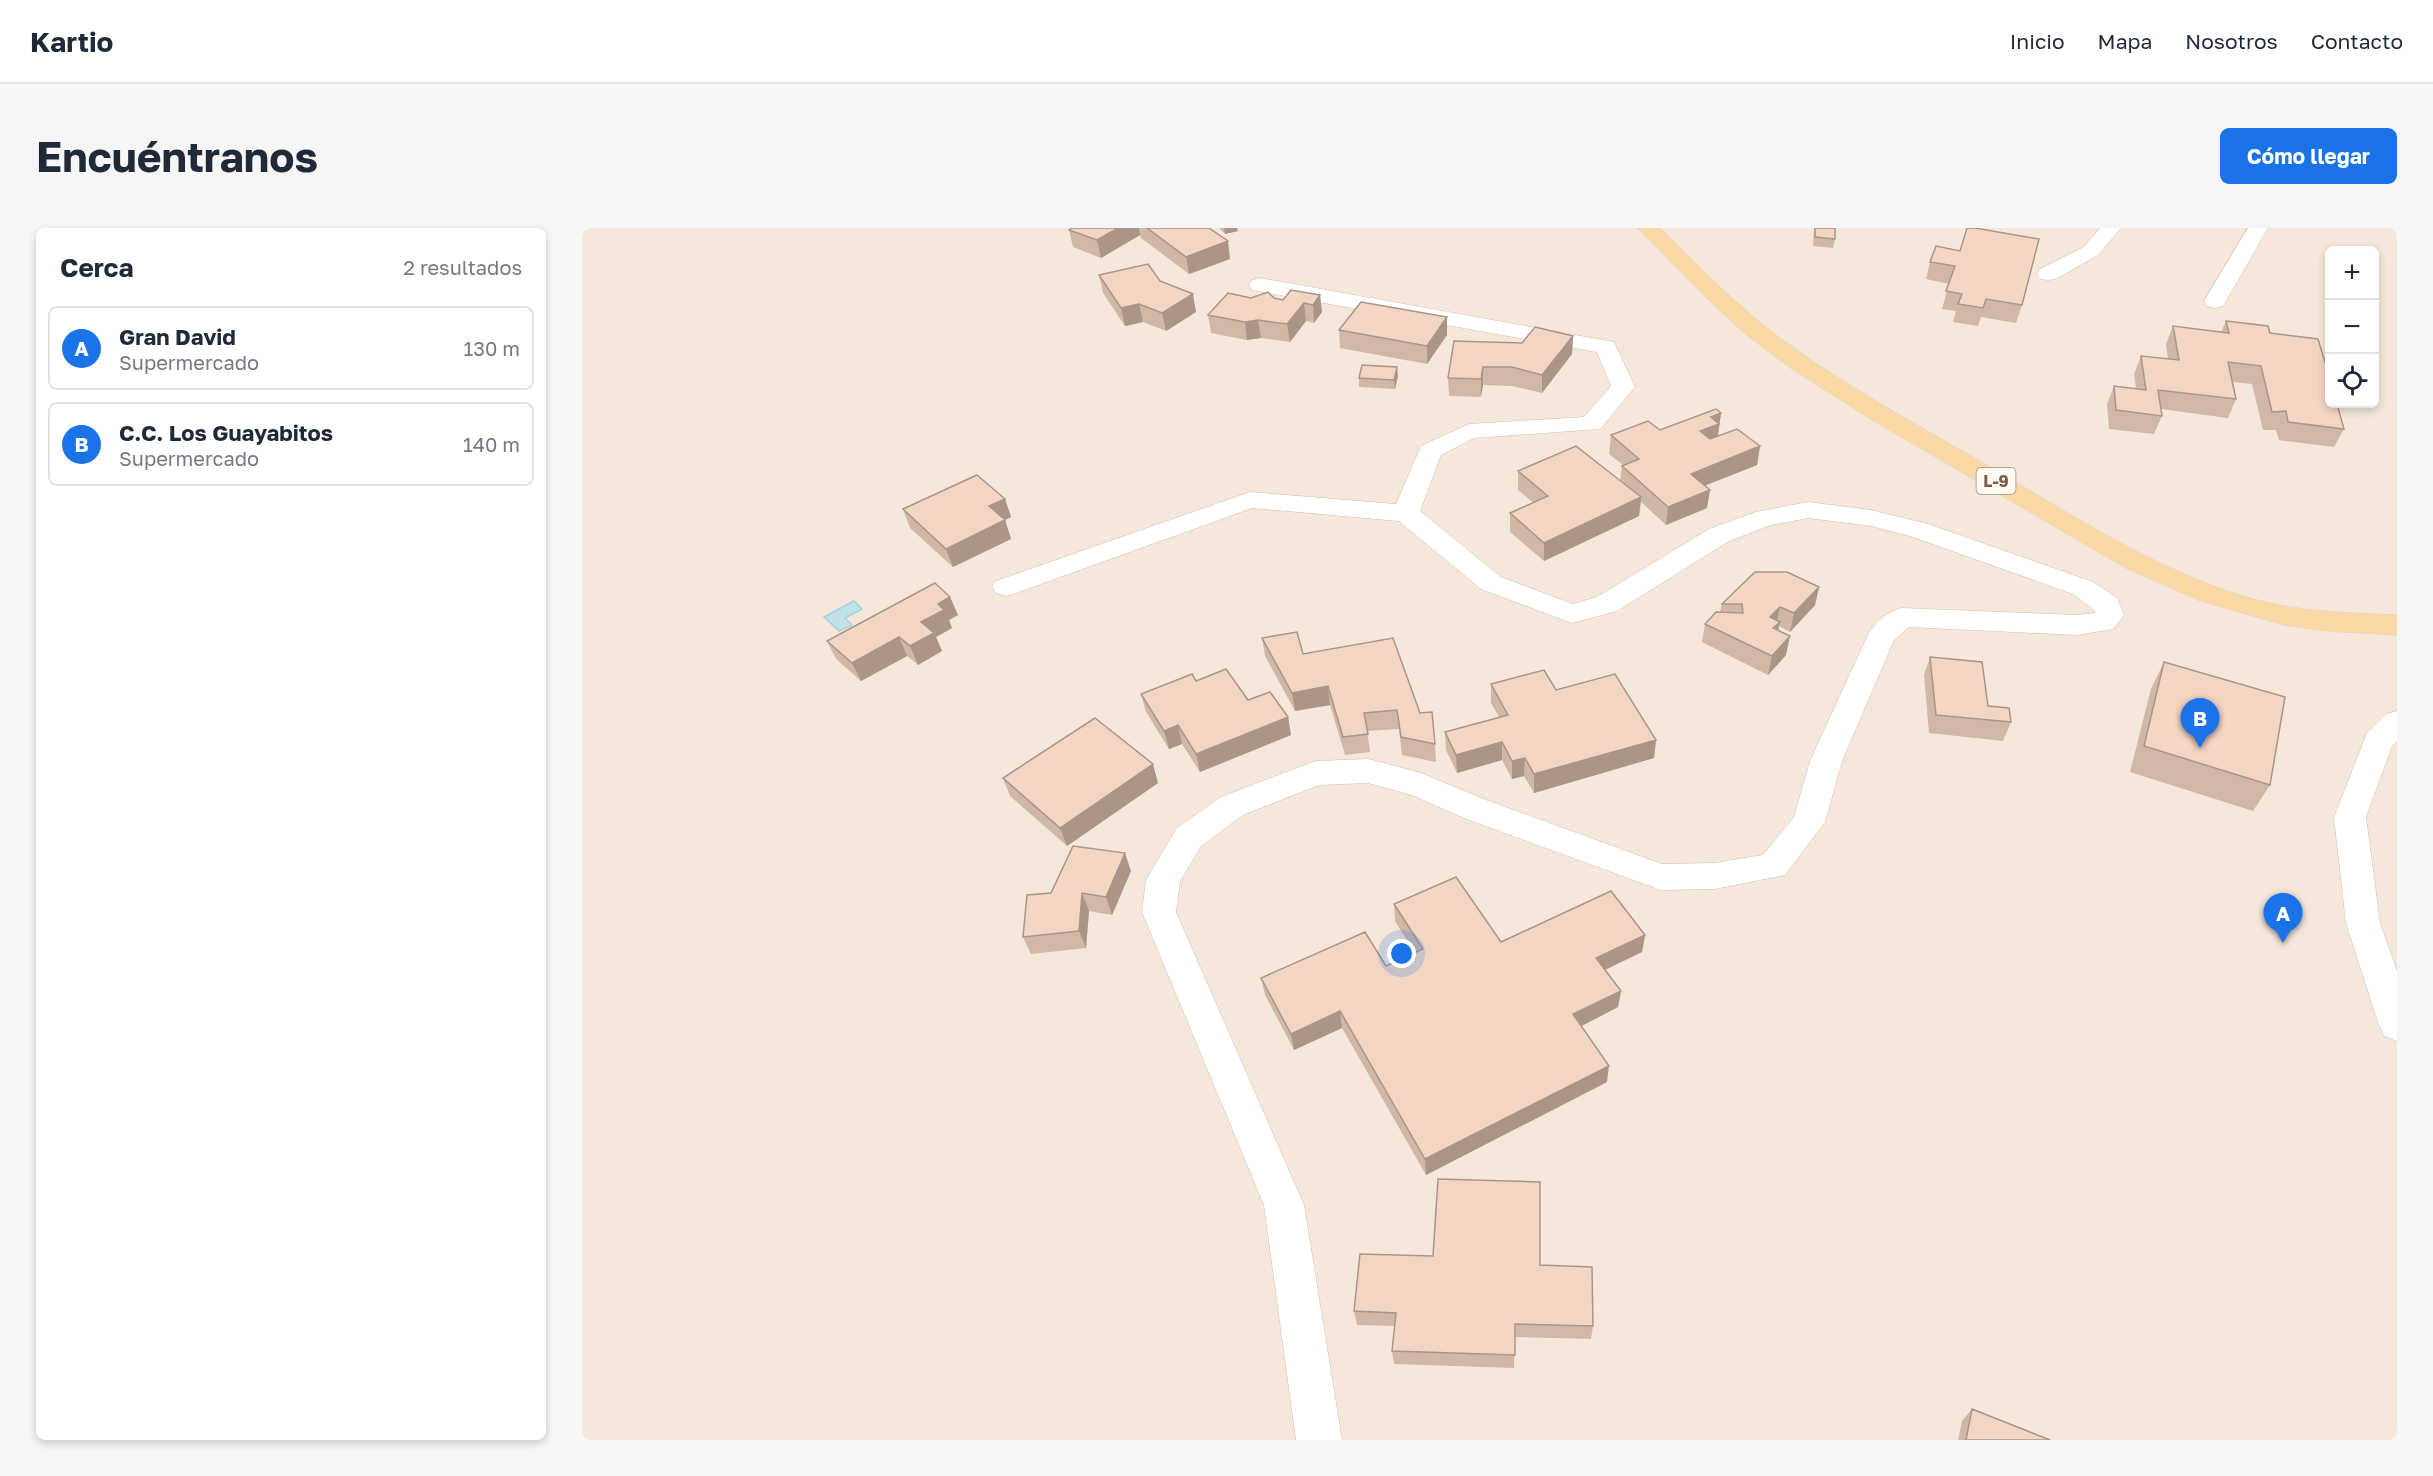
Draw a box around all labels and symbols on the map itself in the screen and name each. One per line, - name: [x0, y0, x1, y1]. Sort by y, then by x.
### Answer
- road number: L-9: [1976, 468, 2016, 494]
- pin: B: [2180, 698, 2220, 748]
- pin: A: [2264, 894, 2302, 943]
- your location: [1387, 939, 1416, 968]

